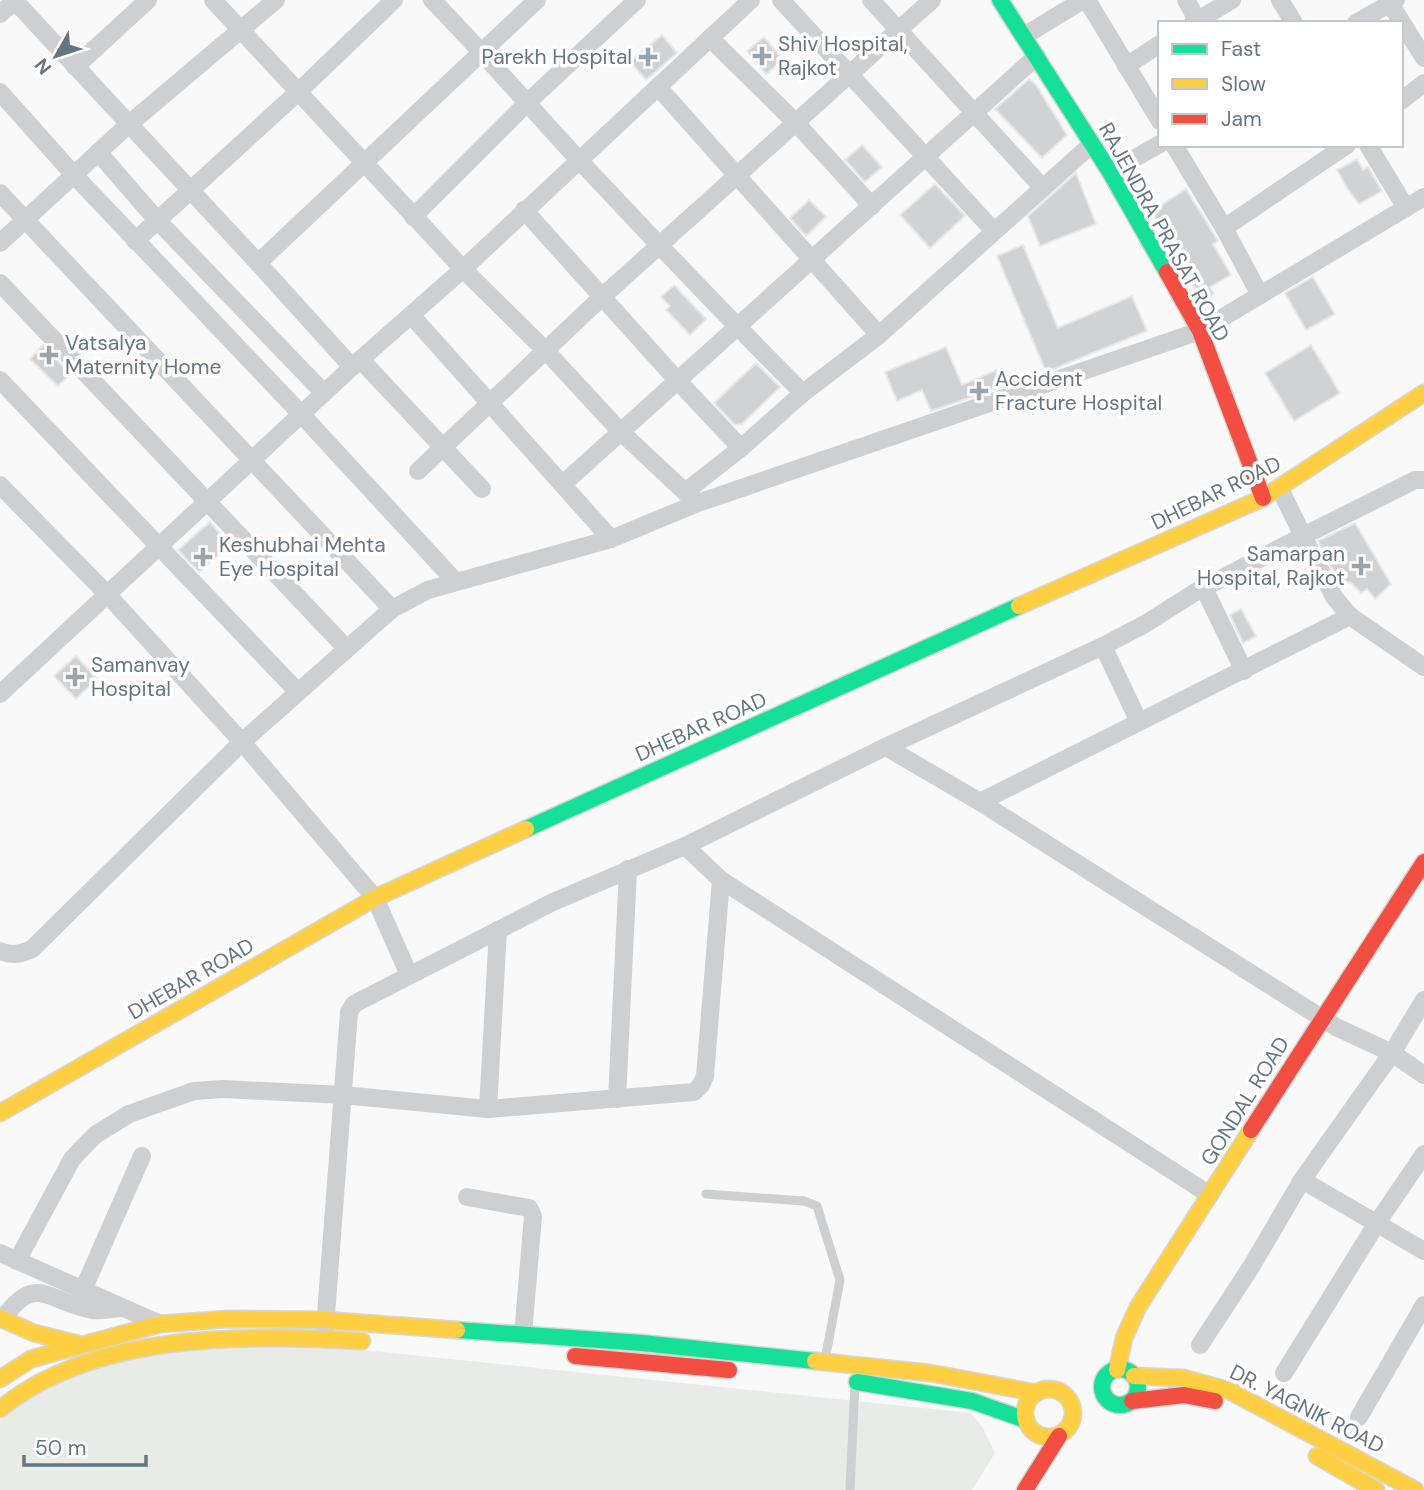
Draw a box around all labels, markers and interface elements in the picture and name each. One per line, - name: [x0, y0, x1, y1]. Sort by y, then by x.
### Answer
- north arrow: [21, 21, 91, 91]
- legend: [1158, 21, 1403, 147]
- place label: Shiv Hospital, Rajkot: [778, 30, 908, 82]
- text: Fast: [1221, 35, 1261, 63]
- place label: Parekh Hospital: [482, 43, 632, 71]
- marker: Shiv Hospital, Rajkot: [752, 46, 772, 66]
- marker: Parekh Hospital: [638, 47, 658, 67]
- text: N: [29, 53, 57, 80]
- text: Slow: [1221, 70, 1266, 98]
- text: Jam: [1221, 105, 1262, 133]
- street label: RAJENDRA PRASAT ROAD: [1092, 118, 1236, 346]
- place label: Vatsalya Maternity Home: [65, 329, 221, 381]
- marker: Vatsalya Maternity Home: [39, 345, 59, 365]
- place label: Accident Fracture Hospital: [995, 365, 1162, 417]
- marker: Accident Fracture Hospital: [969, 381, 989, 401]
- street label: DHEBAR ROAD: [1146, 449, 1286, 537]
- place label: Keshubhai Mehta Eye Hospital: [219, 531, 386, 583]
- place label: Samarpan Hospital, Rajkot: [1197, 540, 1345, 592]
- marker: Keshubhai Mehta Eye Hospital: [193, 547, 213, 567]
- marker: Samarpan Hospital, Rajkot: [1351, 556, 1371, 576]
- place label: Samanvay Hospital: [91, 651, 190, 703]
- marker: Samanvay Hospital: [65, 667, 85, 687]
- street label: DHEBAR ROAD: [631, 686, 771, 768]
- street label: DHEBAR ROAD: [123, 932, 259, 1026]
- street label: GONDAL ROAD: [1194, 1031, 1296, 1171]
- street label: DR. YAGNIK ROAD: [1225, 1358, 1389, 1460]
- scale bar: [24, 1424, 147, 1468]
- text: 50 m: [35, 1434, 86, 1462]

